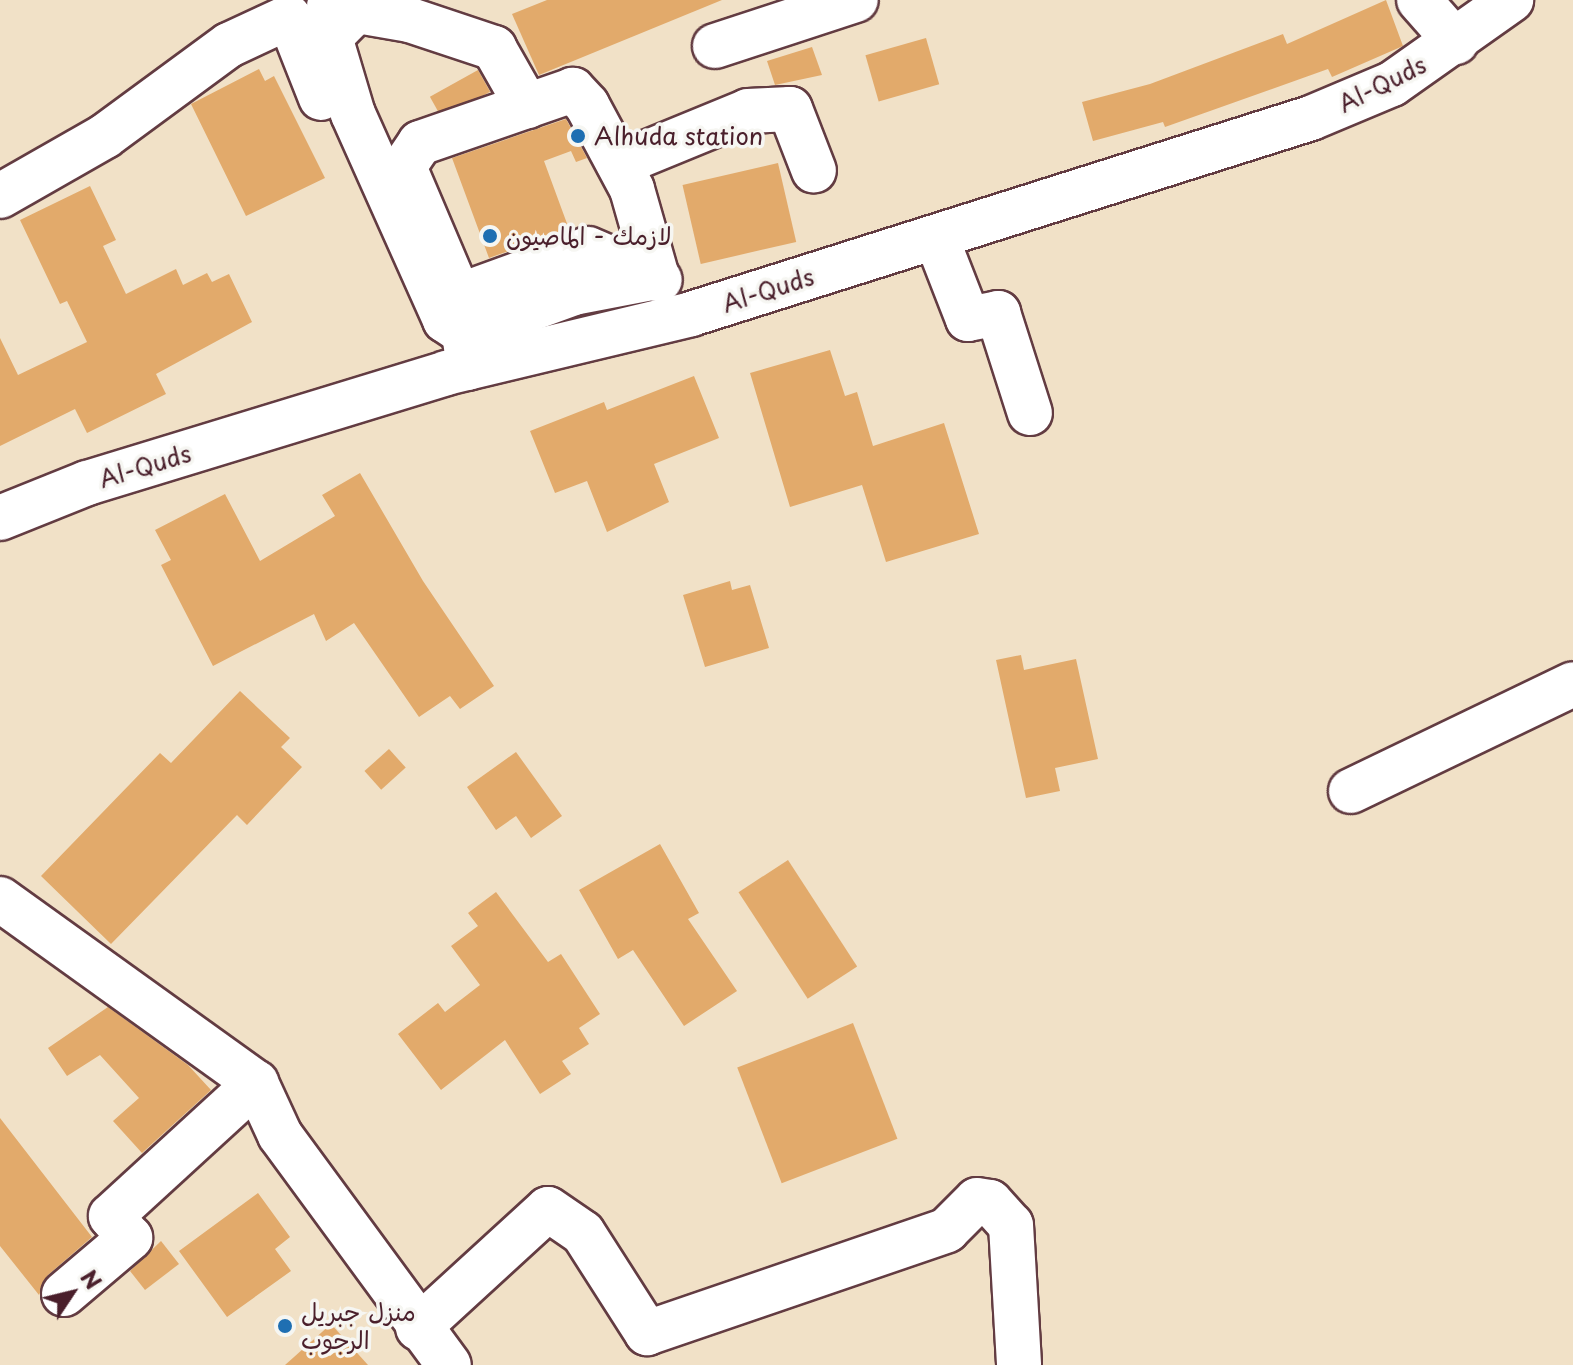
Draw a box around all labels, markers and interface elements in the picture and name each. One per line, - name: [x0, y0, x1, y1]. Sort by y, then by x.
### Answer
- street label: Al-Quds: [1333, 50, 1431, 118]
- place label: Alhuda station: [594, 122, 763, 150]
- marker: Alhuda station: [569, 127, 587, 145]
- place label: لازمك - الماصيون: [506, 222, 672, 250]
- marker: لازمك - الماصيون: [481, 227, 499, 245]
- street label: Al-Quds: [719, 262, 817, 318]
- street label: Al-Quds: [96, 438, 194, 494]
- north arrow: [32, 1253, 112, 1333]
- text: N: [74, 1262, 111, 1296]
- place label: منزل جبريل الرجوب: [301, 1298, 416, 1354]
- marker: منزل جبريل الرجوب: [276, 1317, 294, 1335]

